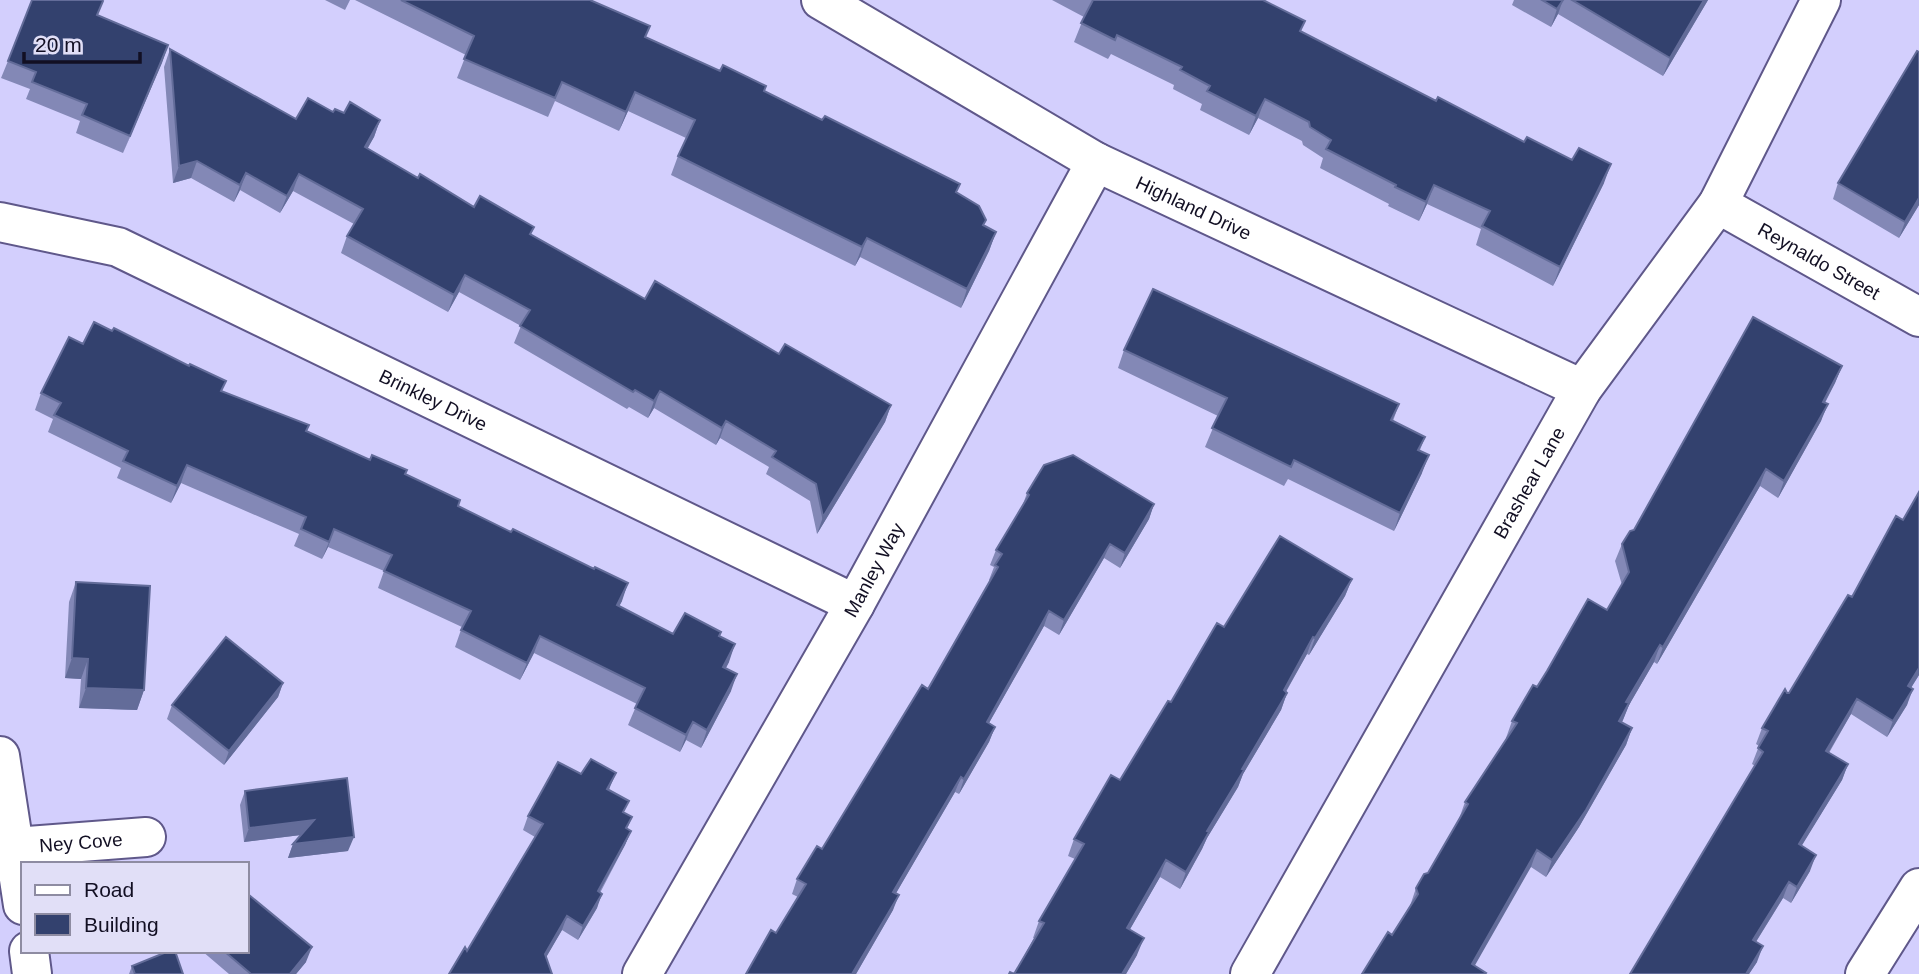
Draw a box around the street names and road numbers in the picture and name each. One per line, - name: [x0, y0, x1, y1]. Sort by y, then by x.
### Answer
- street label: Highland Drive: [1133, 172, 1255, 244]
- street label: Reynaldo Street: [1755, 218, 1884, 304]
- street label: Brinkley Drive: [376, 365, 491, 435]
- street label: Brashear Lane: [1489, 423, 1569, 542]
- street label: Manley Way: [839, 519, 908, 620]
- street label: Ney Cove: [38, 828, 123, 856]

